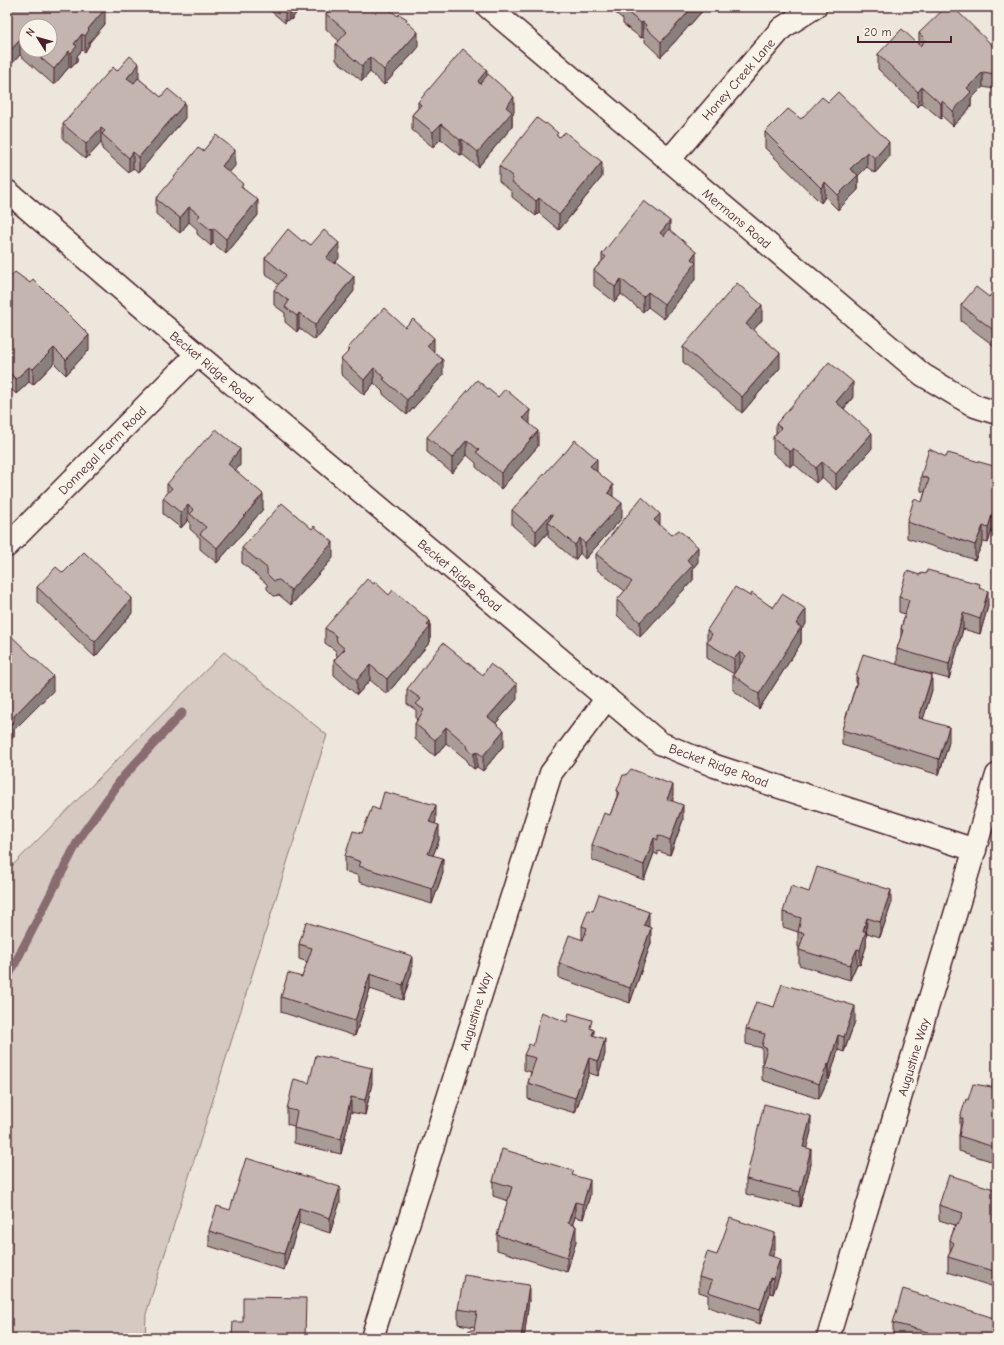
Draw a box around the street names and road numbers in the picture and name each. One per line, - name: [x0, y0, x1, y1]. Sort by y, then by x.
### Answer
- street label: Honey Creek Lane: [699, 35, 778, 123]
- street label: Mermans Road: [699, 185, 774, 251]
- street label: Becket Ridge Road: [167, 328, 257, 407]
- street label: Donnegal Farm Road: [55, 403, 150, 498]
- street label: Becket Ridge Road: [415, 536, 505, 615]
- street label: Becket Ridge Road: [667, 740, 771, 790]
- street label: Augustine Way: [456, 970, 495, 1052]
- street label: Augustine Way: [894, 1016, 933, 1098]

